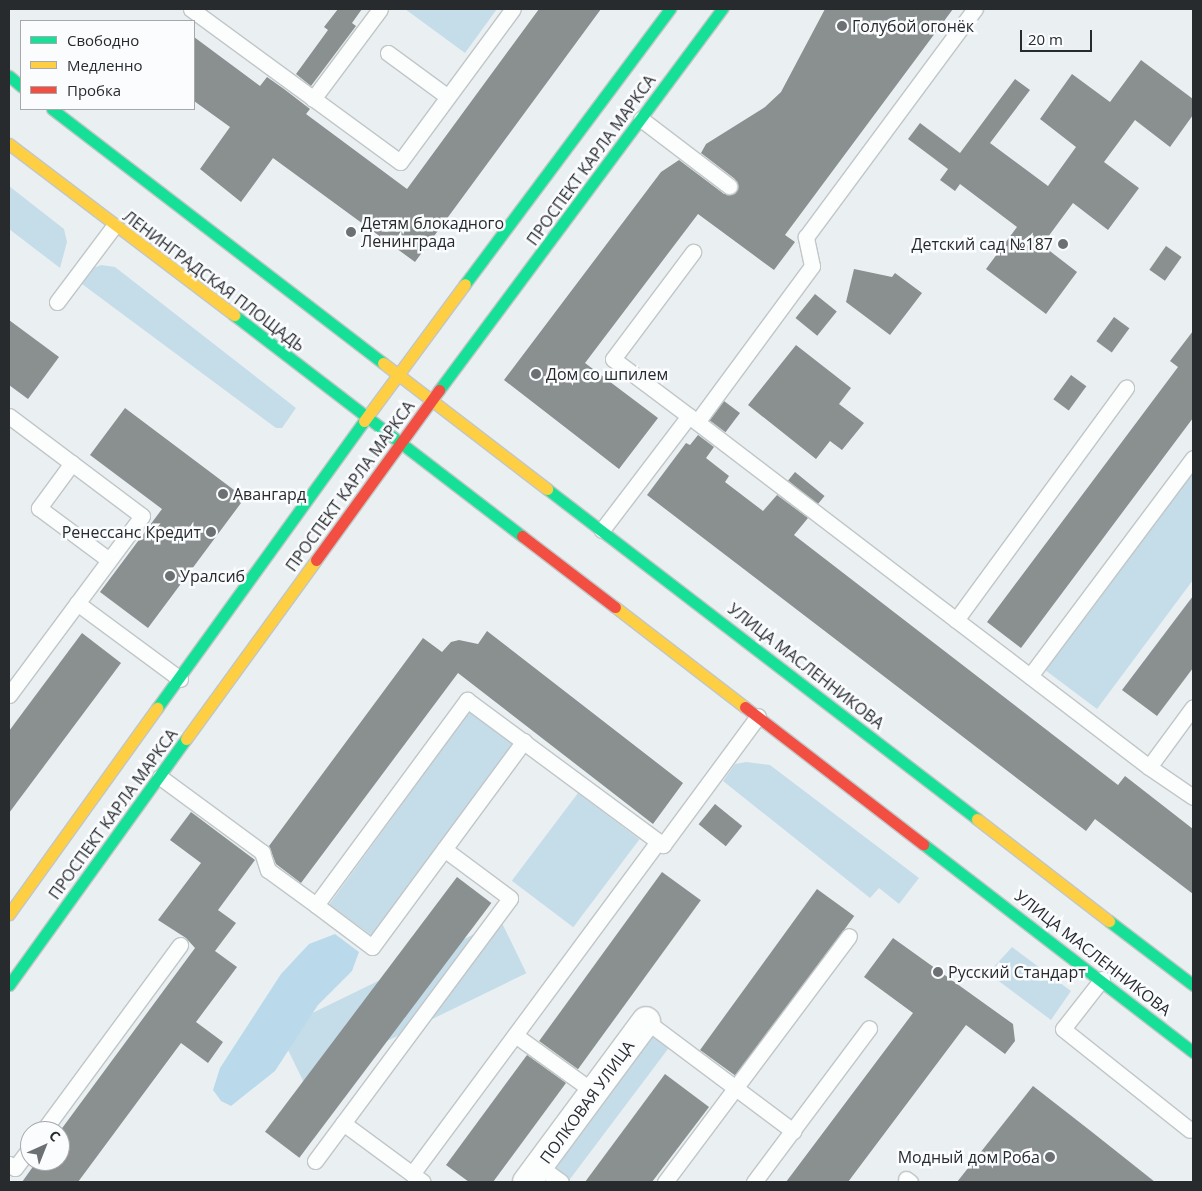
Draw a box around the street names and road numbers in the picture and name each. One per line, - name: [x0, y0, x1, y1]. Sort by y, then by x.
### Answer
- street label: ПРОСПЕКТ КАРЛА МАРКСА: [523, 71, 659, 249]
- street label: ЛЕНИНГРАДСКАЯ ПЛОЩАДЬ: [119, 206, 309, 356]
- street label: ПРОСПЕКТ КАРЛА МАРКСА: [282, 397, 418, 575]
- street label: УЛИЦА МАСЛЕННИКОВА: [724, 599, 888, 733]
- street label: ПРОСПЕКТ КАРЛА МАРКСА: [45, 725, 181, 903]
- street label: УЛИЦА МАСЛЕННИКОВА: [1011, 886, 1175, 1020]
- street label: ПОЛКОВАЯ УЛИЦА: [536, 1037, 638, 1167]

